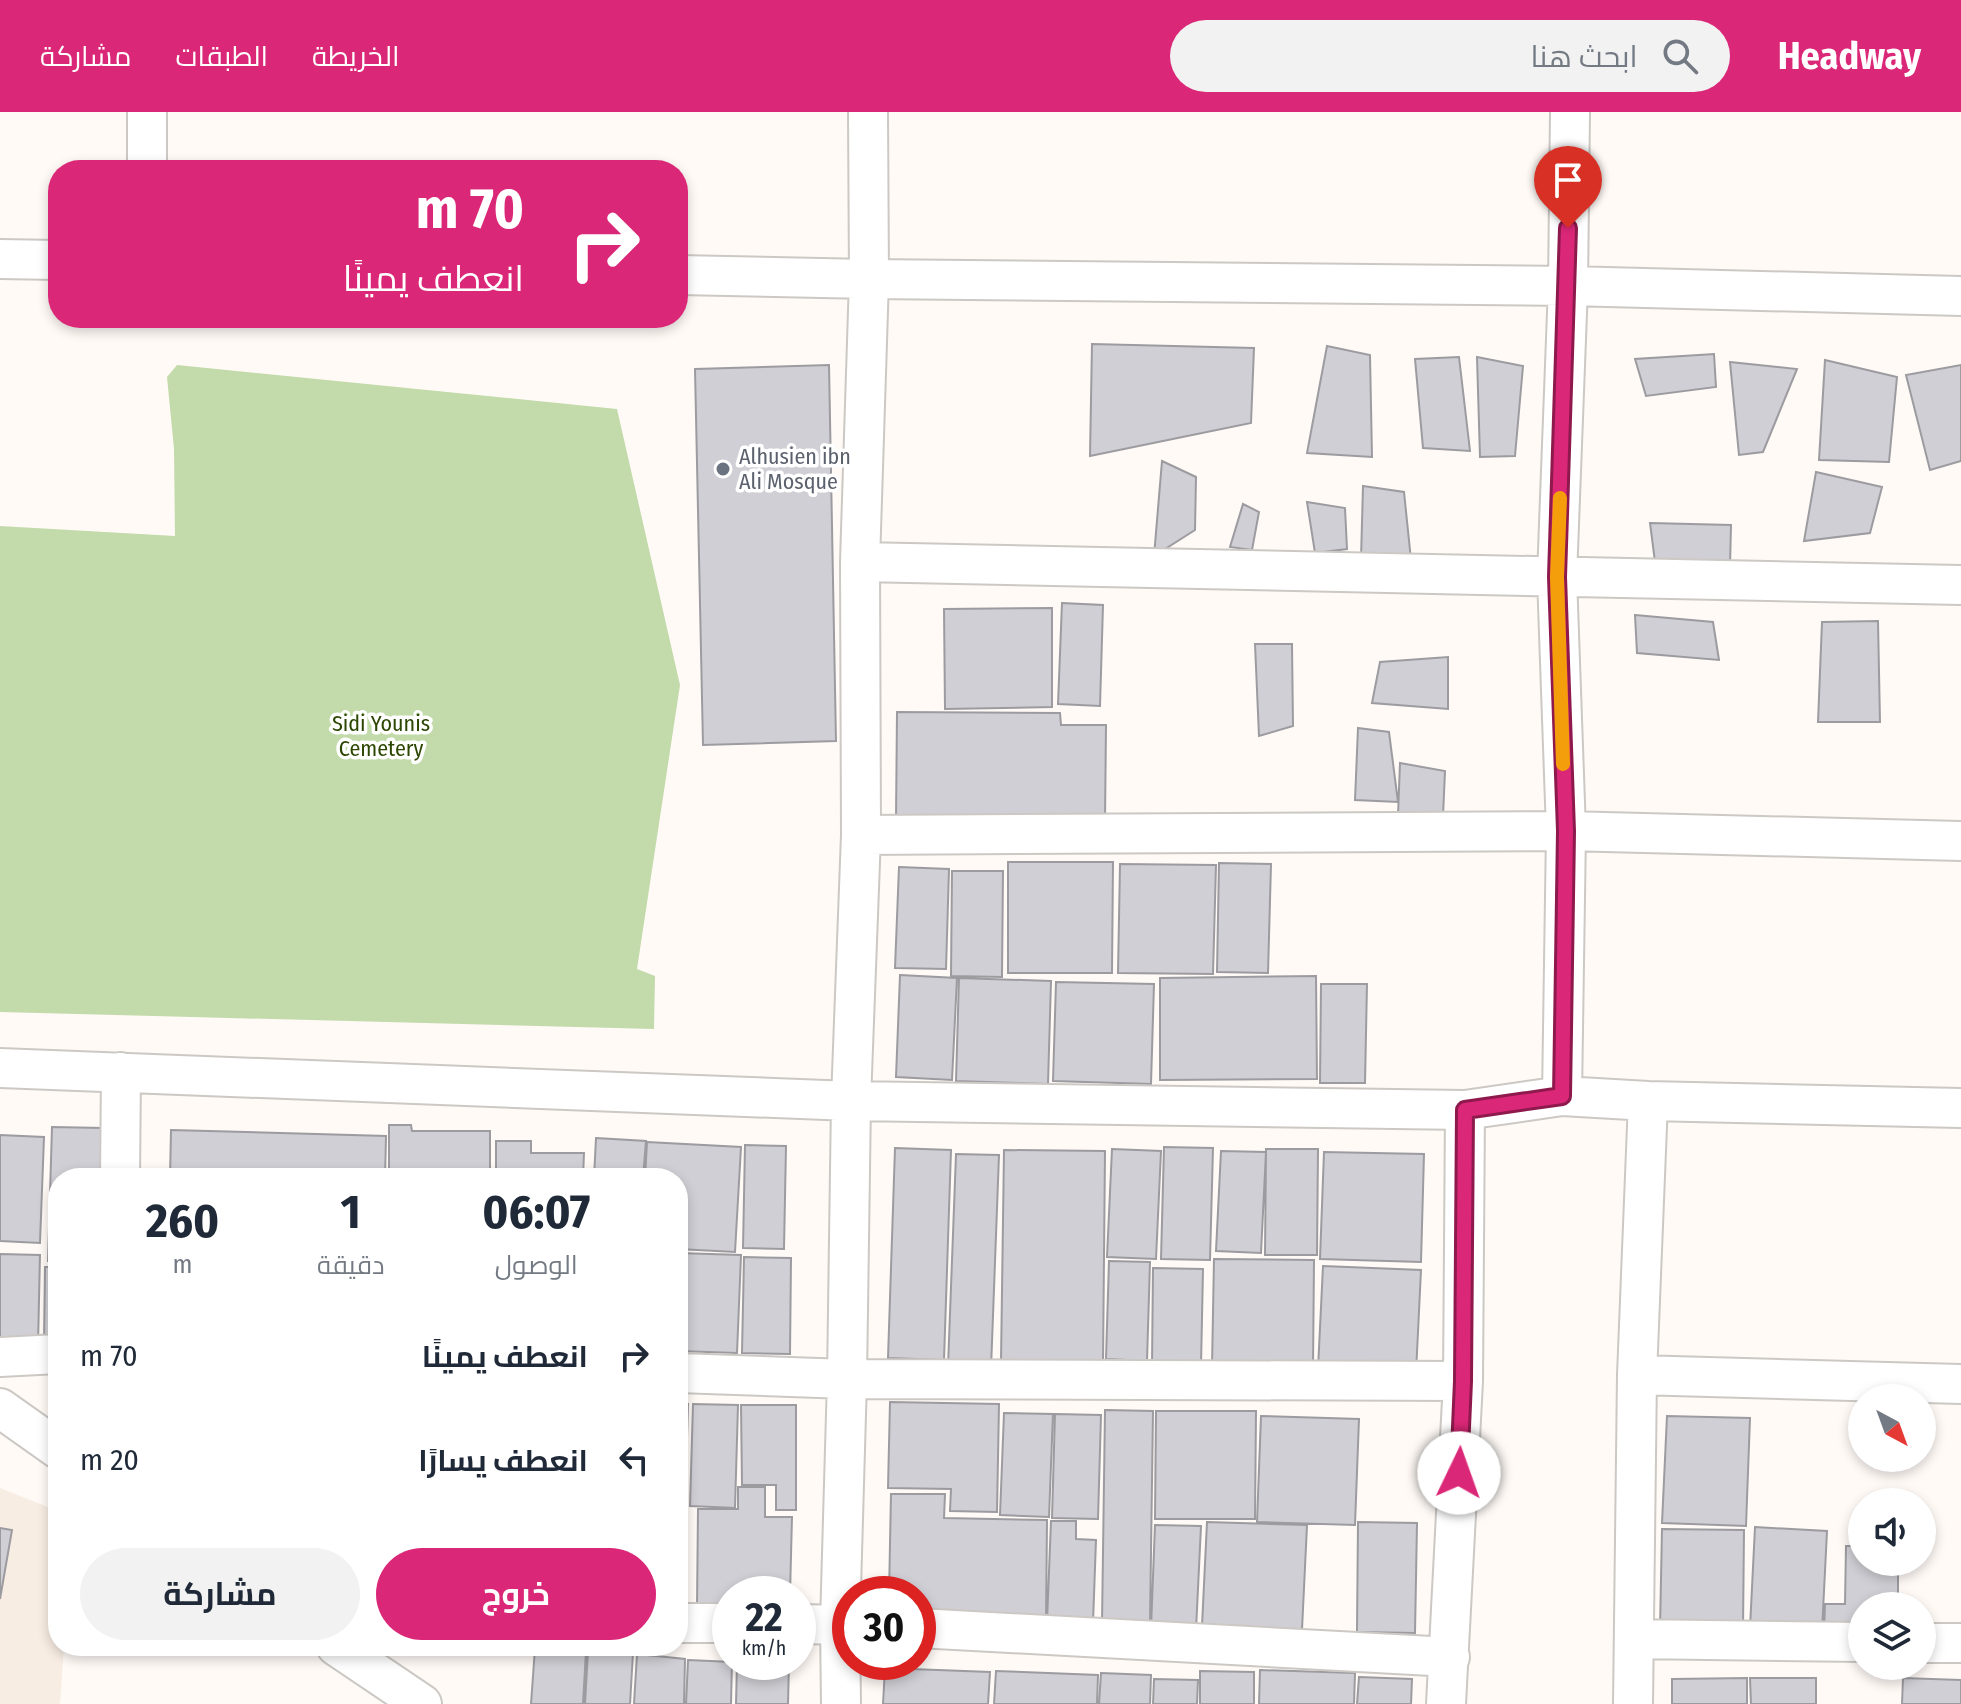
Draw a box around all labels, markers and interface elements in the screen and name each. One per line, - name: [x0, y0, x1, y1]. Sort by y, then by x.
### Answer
- search box: [1170, 20, 1730, 92]
- text: Headway: [1778, 33, 1921, 79]
- icon: search: [1658, 34, 1702, 78]
- text: ابحث هنا: [1530, 39, 1638, 75]
- text: مشاركة: [40, 40, 131, 73]
- text: الطبقات: [175, 40, 268, 73]
- text: الخريطة: [312, 40, 399, 73]
- pin: [1534, 146, 1602, 228]
- icon: arrive: [1546, 158, 1590, 202]
- text: 70 m: [416, 176, 524, 243]
- icon: right: [552, 192, 656, 296]
- text: انعطف يمينًا: [343, 257, 524, 301]
- place label: Alhusien ibn Ali Mosque: [739, 443, 851, 495]
- marker: Alhusien ibn Ali Mosque: [714, 460, 732, 478]
- park label: Sidi Younis Cemetery: [332, 710, 430, 762]
- text: 1: [341, 1183, 361, 1241]
- text: 06:07: [482, 1183, 590, 1241]
- text: 260: [146, 1192, 219, 1250]
- text: m: [172, 1249, 192, 1280]
- text: دقيقة: [317, 1250, 385, 1281]
- text: الوصول: [495, 1250, 578, 1281]
- icon: right: [612, 1334, 656, 1378]
- text: 70 m: [80, 1338, 138, 1374]
- text: انعطف يمينًا: [422, 1339, 588, 1375]
- north arrow: [1848, 1384, 1936, 1472]
- map controls: [1848, 1384, 1936, 1680]
- position arrow: [1417, 1431, 1501, 1515]
- icon: left: [612, 1438, 656, 1482]
- text: 20 m: [80, 1442, 139, 1478]
- text: انعطف يسارًا: [418, 1443, 588, 1479]
- button: sound: [1848, 1488, 1936, 1576]
- button: مشاركة: [80, 1548, 360, 1640]
- button: خروج: [376, 1548, 656, 1640]
- speed limit sign: 30: [832, 1576, 936, 1680]
- button: layers: [1848, 1592, 1936, 1680]
- text: 22: [745, 1594, 783, 1642]
- text: km/h: [742, 1636, 786, 1660]

